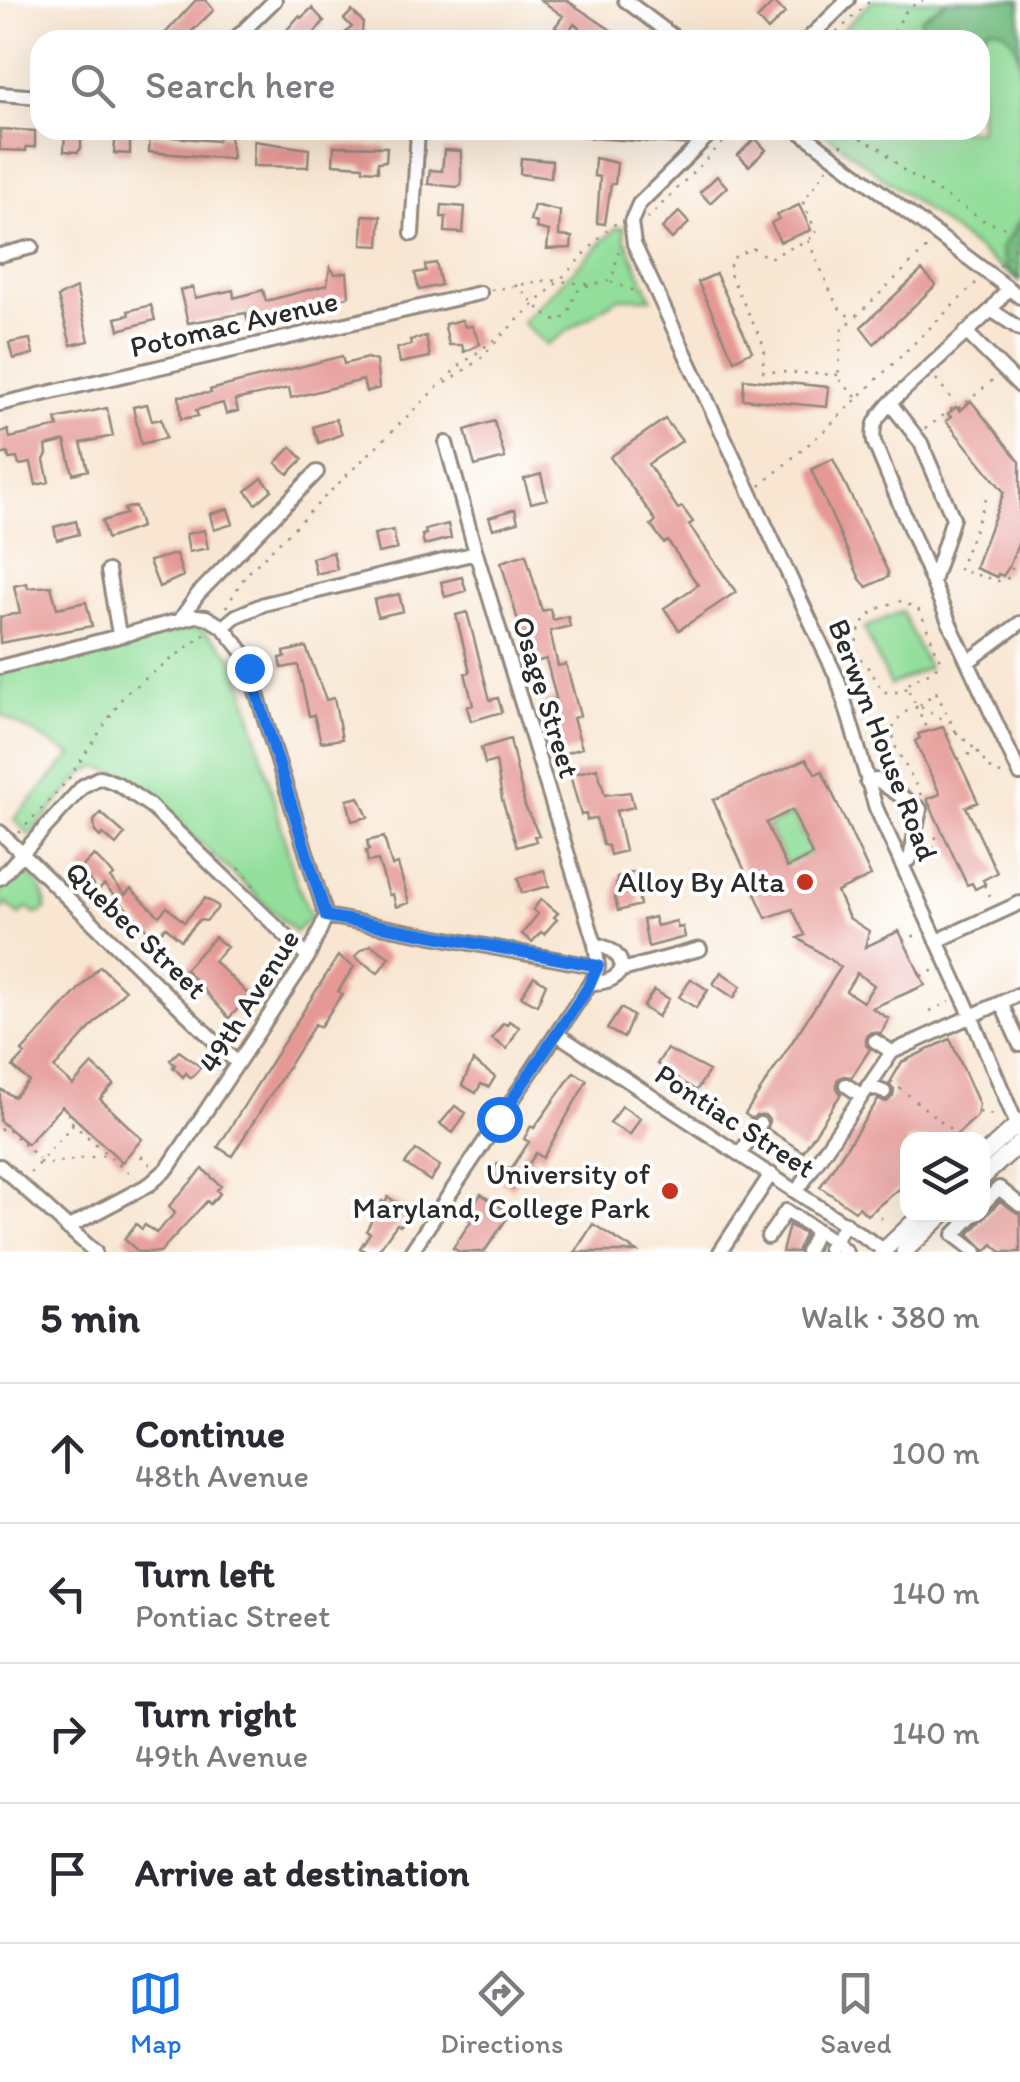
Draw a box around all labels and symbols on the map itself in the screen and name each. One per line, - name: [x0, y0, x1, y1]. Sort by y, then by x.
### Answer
- street label: Potomac Avenue: [126, 282, 341, 365]
- street label: Osage Street: [504, 612, 589, 782]
- street label: Berwyn House Road: [820, 614, 947, 866]
- route end: [227, 646, 273, 692]
- street label: Quebec Street: [58, 853, 215, 1006]
- place label: Alloy By Alta: [618, 863, 785, 900]
- marker: Alloy By Alta: [794, 871, 816, 893]
- street label: 49th Avenue: [190, 922, 307, 1079]
- street label: Pontiac Street: [648, 1055, 822, 1186]
- route start: [477, 1097, 523, 1143]
- place label: University of Maryland, College Park: [353, 1155, 651, 1226]
- marker: University of Maryland, College Park: [659, 1180, 681, 1202]

